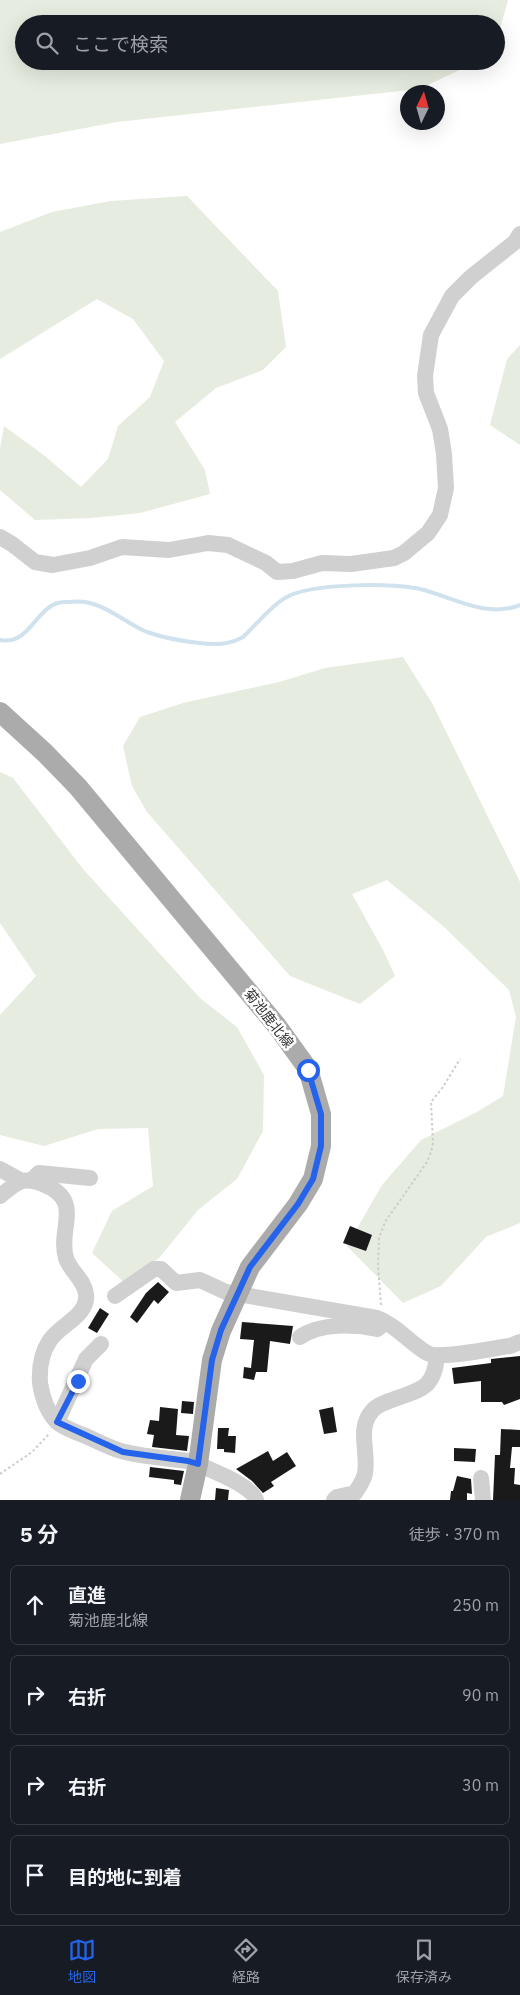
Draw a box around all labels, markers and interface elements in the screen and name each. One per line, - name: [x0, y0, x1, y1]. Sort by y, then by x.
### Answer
- search box: [15, 15, 505, 70]
- icon: search: [33, 29, 61, 57]
- text: ここで検索: [73, 32, 168, 56]
- north arrow: [400, 85, 445, 130]
- street label: 菊池鹿北線: [240, 985, 298, 1051]
- route start: [297, 1059, 320, 1082]
- route end: [67, 1370, 90, 1393]
- text: 5 分: [20, 1520, 59, 1548]
- text: 徒歩 · 370 m: [409, 1524, 500, 1544]
- text: 直進: [68, 1583, 106, 1607]
- icon: ahead: [21, 1591, 49, 1619]
- text: 250 m: [452, 1595, 499, 1615]
- text: 菊池鹿北線: [68, 1610, 148, 1630]
- icon: right: [21, 1681, 49, 1709]
- text: 右折: [68, 1685, 106, 1709]
- text: 90 m: [462, 1685, 499, 1705]
- icon: right: [21, 1771, 49, 1799]
- text: 右折: [68, 1775, 106, 1799]
- text: 30 m: [462, 1775, 499, 1795]
- icon: arrive: [21, 1861, 49, 1889]
- text: 目的地に到着: [68, 1865, 182, 1889]
- tab: 地図: [68, 1936, 96, 1986]
- tab: 経路: [232, 1936, 260, 1986]
- tab: 保存済み: [396, 1936, 452, 1986]

